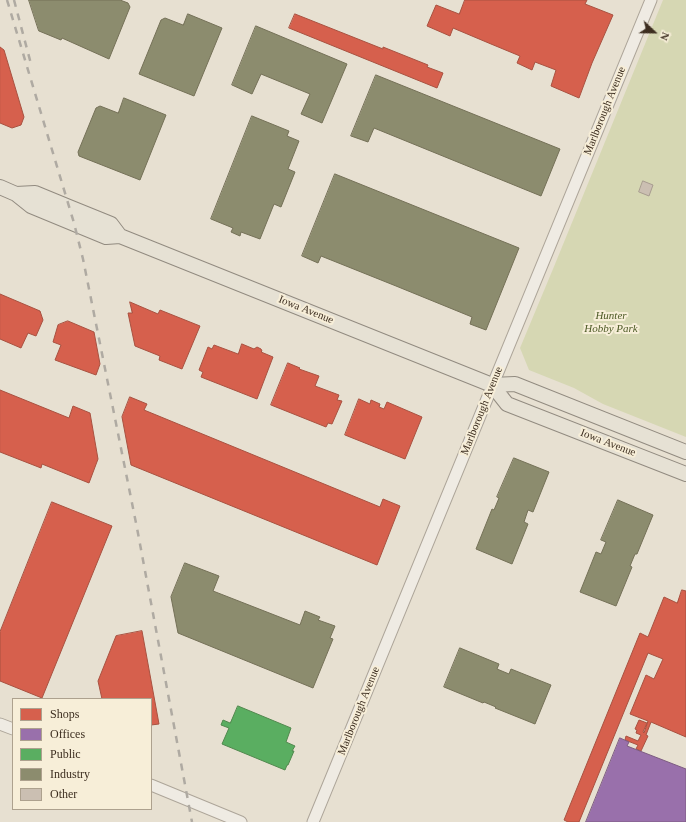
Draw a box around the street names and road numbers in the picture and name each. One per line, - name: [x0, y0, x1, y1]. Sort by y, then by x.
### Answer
- street label: Marlborough Avenue: [581, 65, 629, 157]
- street label: Iowa Avenue: [277, 293, 335, 327]
- street label: Marlborough Avenue: [458, 365, 506, 457]
- street label: Iowa Avenue: [578, 426, 638, 460]
- street label: Marlborough Avenue: [335, 665, 383, 757]

